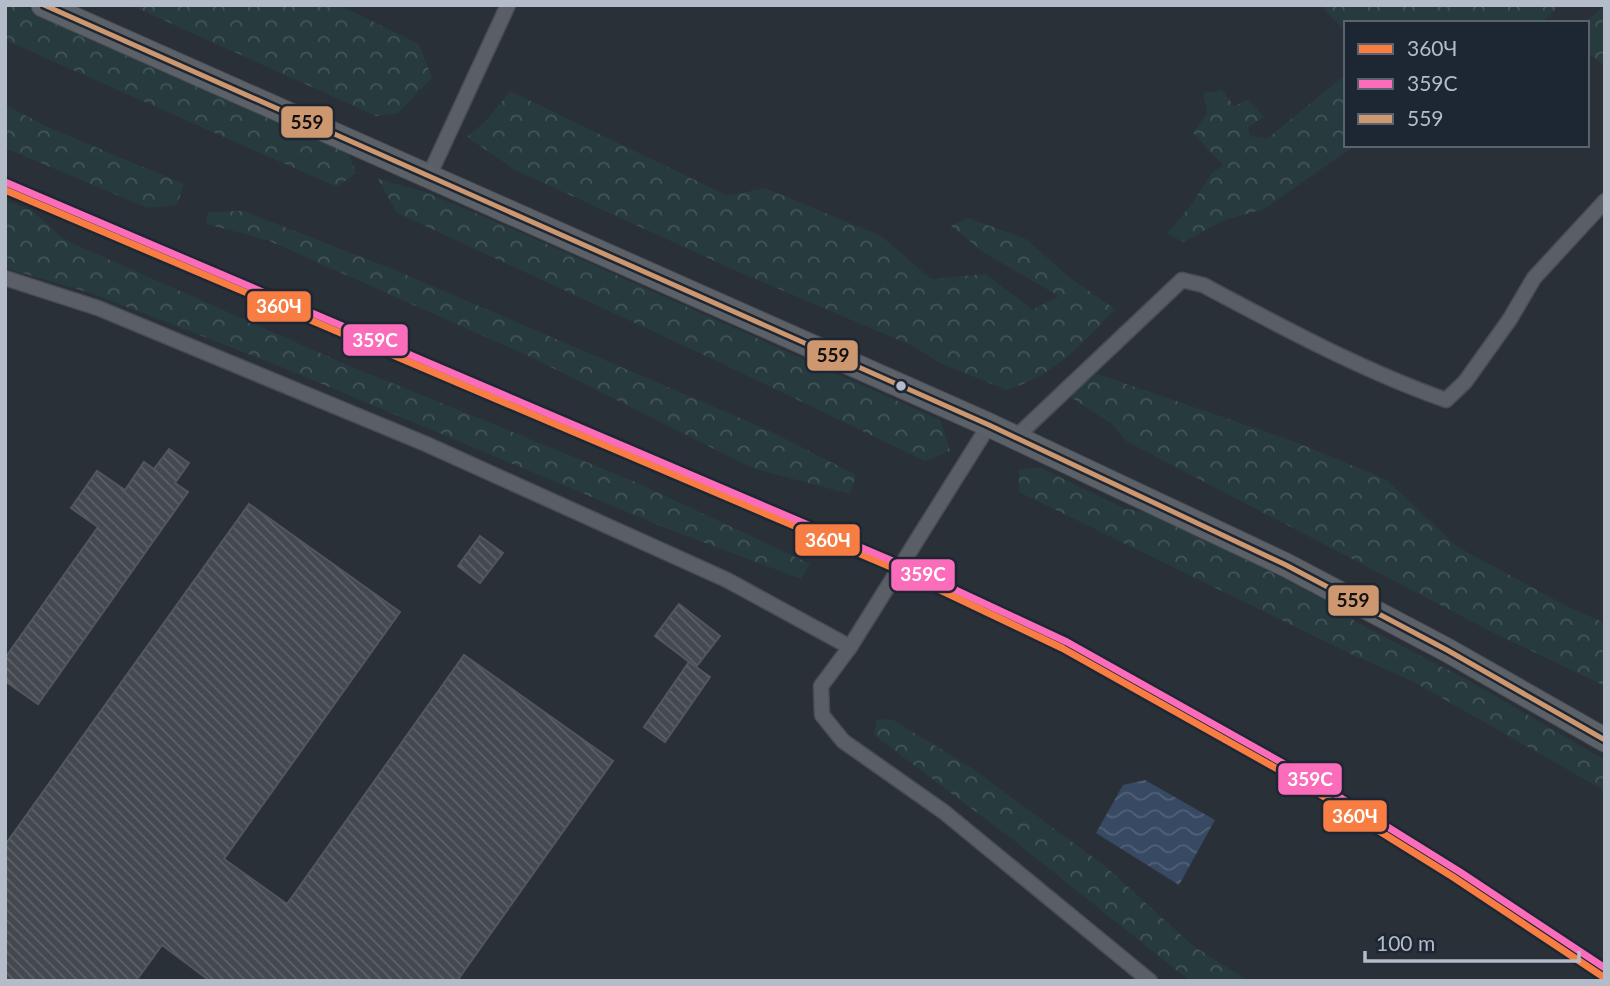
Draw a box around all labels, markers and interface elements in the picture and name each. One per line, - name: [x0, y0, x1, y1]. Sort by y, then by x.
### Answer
- legend: [1344, 21, 1589, 147]
- text: 360Ч: [1407, 35, 1457, 60]
- text: 359С: [1407, 70, 1458, 95]
- line badge: 559: [280, 105, 334, 139]
- text: 559: [1407, 105, 1444, 130]
- text: 559: [290, 110, 324, 133]
- line badge: 360Ч: [246, 290, 312, 323]
- text: 360Ч: [256, 294, 302, 317]
- line badge: 359С: [342, 323, 409, 357]
- text: 359С: [352, 328, 398, 351]
- line badge: 559: [806, 339, 859, 372]
- text: 559: [816, 343, 850, 366]
- unlabelled marker: [894, 379, 908, 393]
- line badge: 360Ч: [794, 523, 861, 557]
- text: 360Ч: [805, 528, 851, 551]
- line badge: 359С: [890, 558, 956, 592]
- text: 359С: [900, 562, 946, 585]
- line badge: 559: [1327, 584, 1380, 617]
- text: 559: [1336, 588, 1370, 611]
- line badge: 359С: [1277, 762, 1343, 796]
- text: 359С: [1287, 767, 1333, 790]
- line badge: 360Ч: [1322, 799, 1388, 833]
- text: 360Ч: [1332, 804, 1378, 827]
- scale bar: [1365, 920, 1578, 964]
- text: 100 m: [1376, 930, 1435, 955]

